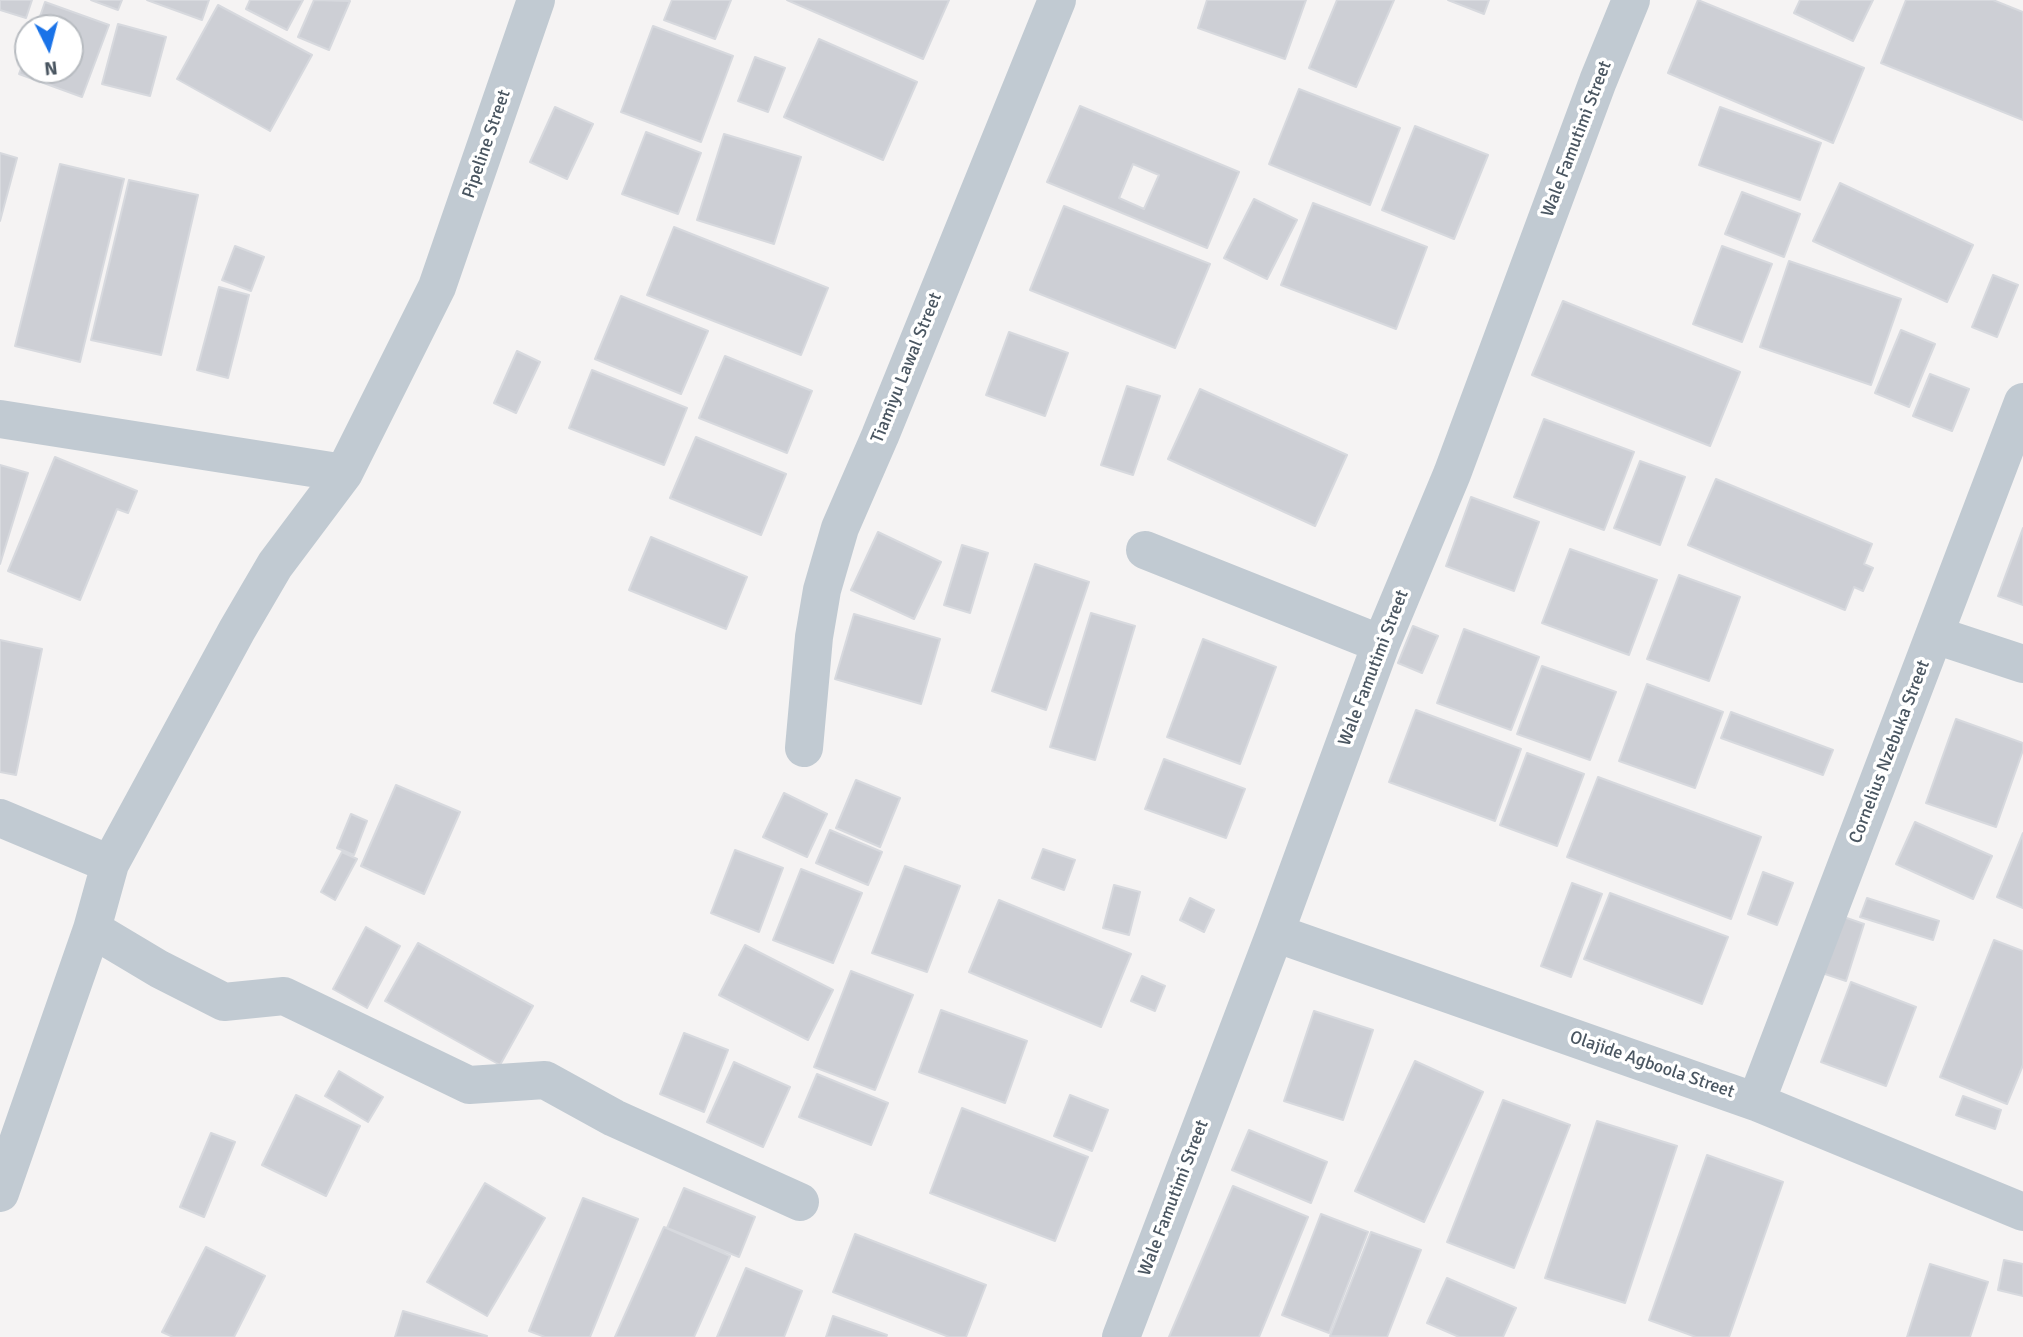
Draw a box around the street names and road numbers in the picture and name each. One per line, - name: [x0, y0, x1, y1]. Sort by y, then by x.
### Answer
- street label: Wale Famutimi Street: [1537, 58, 1617, 220]
- street label: Pipeline Street: [458, 87, 516, 201]
- street label: Tiamiyu Lawal Street: [867, 290, 947, 446]
- street label: Wale Famutimi Street: [1334, 587, 1414, 749]
- street label: Cornelius Nzebuka Street: [1845, 657, 1935, 847]
- street label: Olajide Agboola Street: [1567, 1027, 1737, 1103]
- street label: Wale Famutimi Street: [1134, 1117, 1214, 1279]

